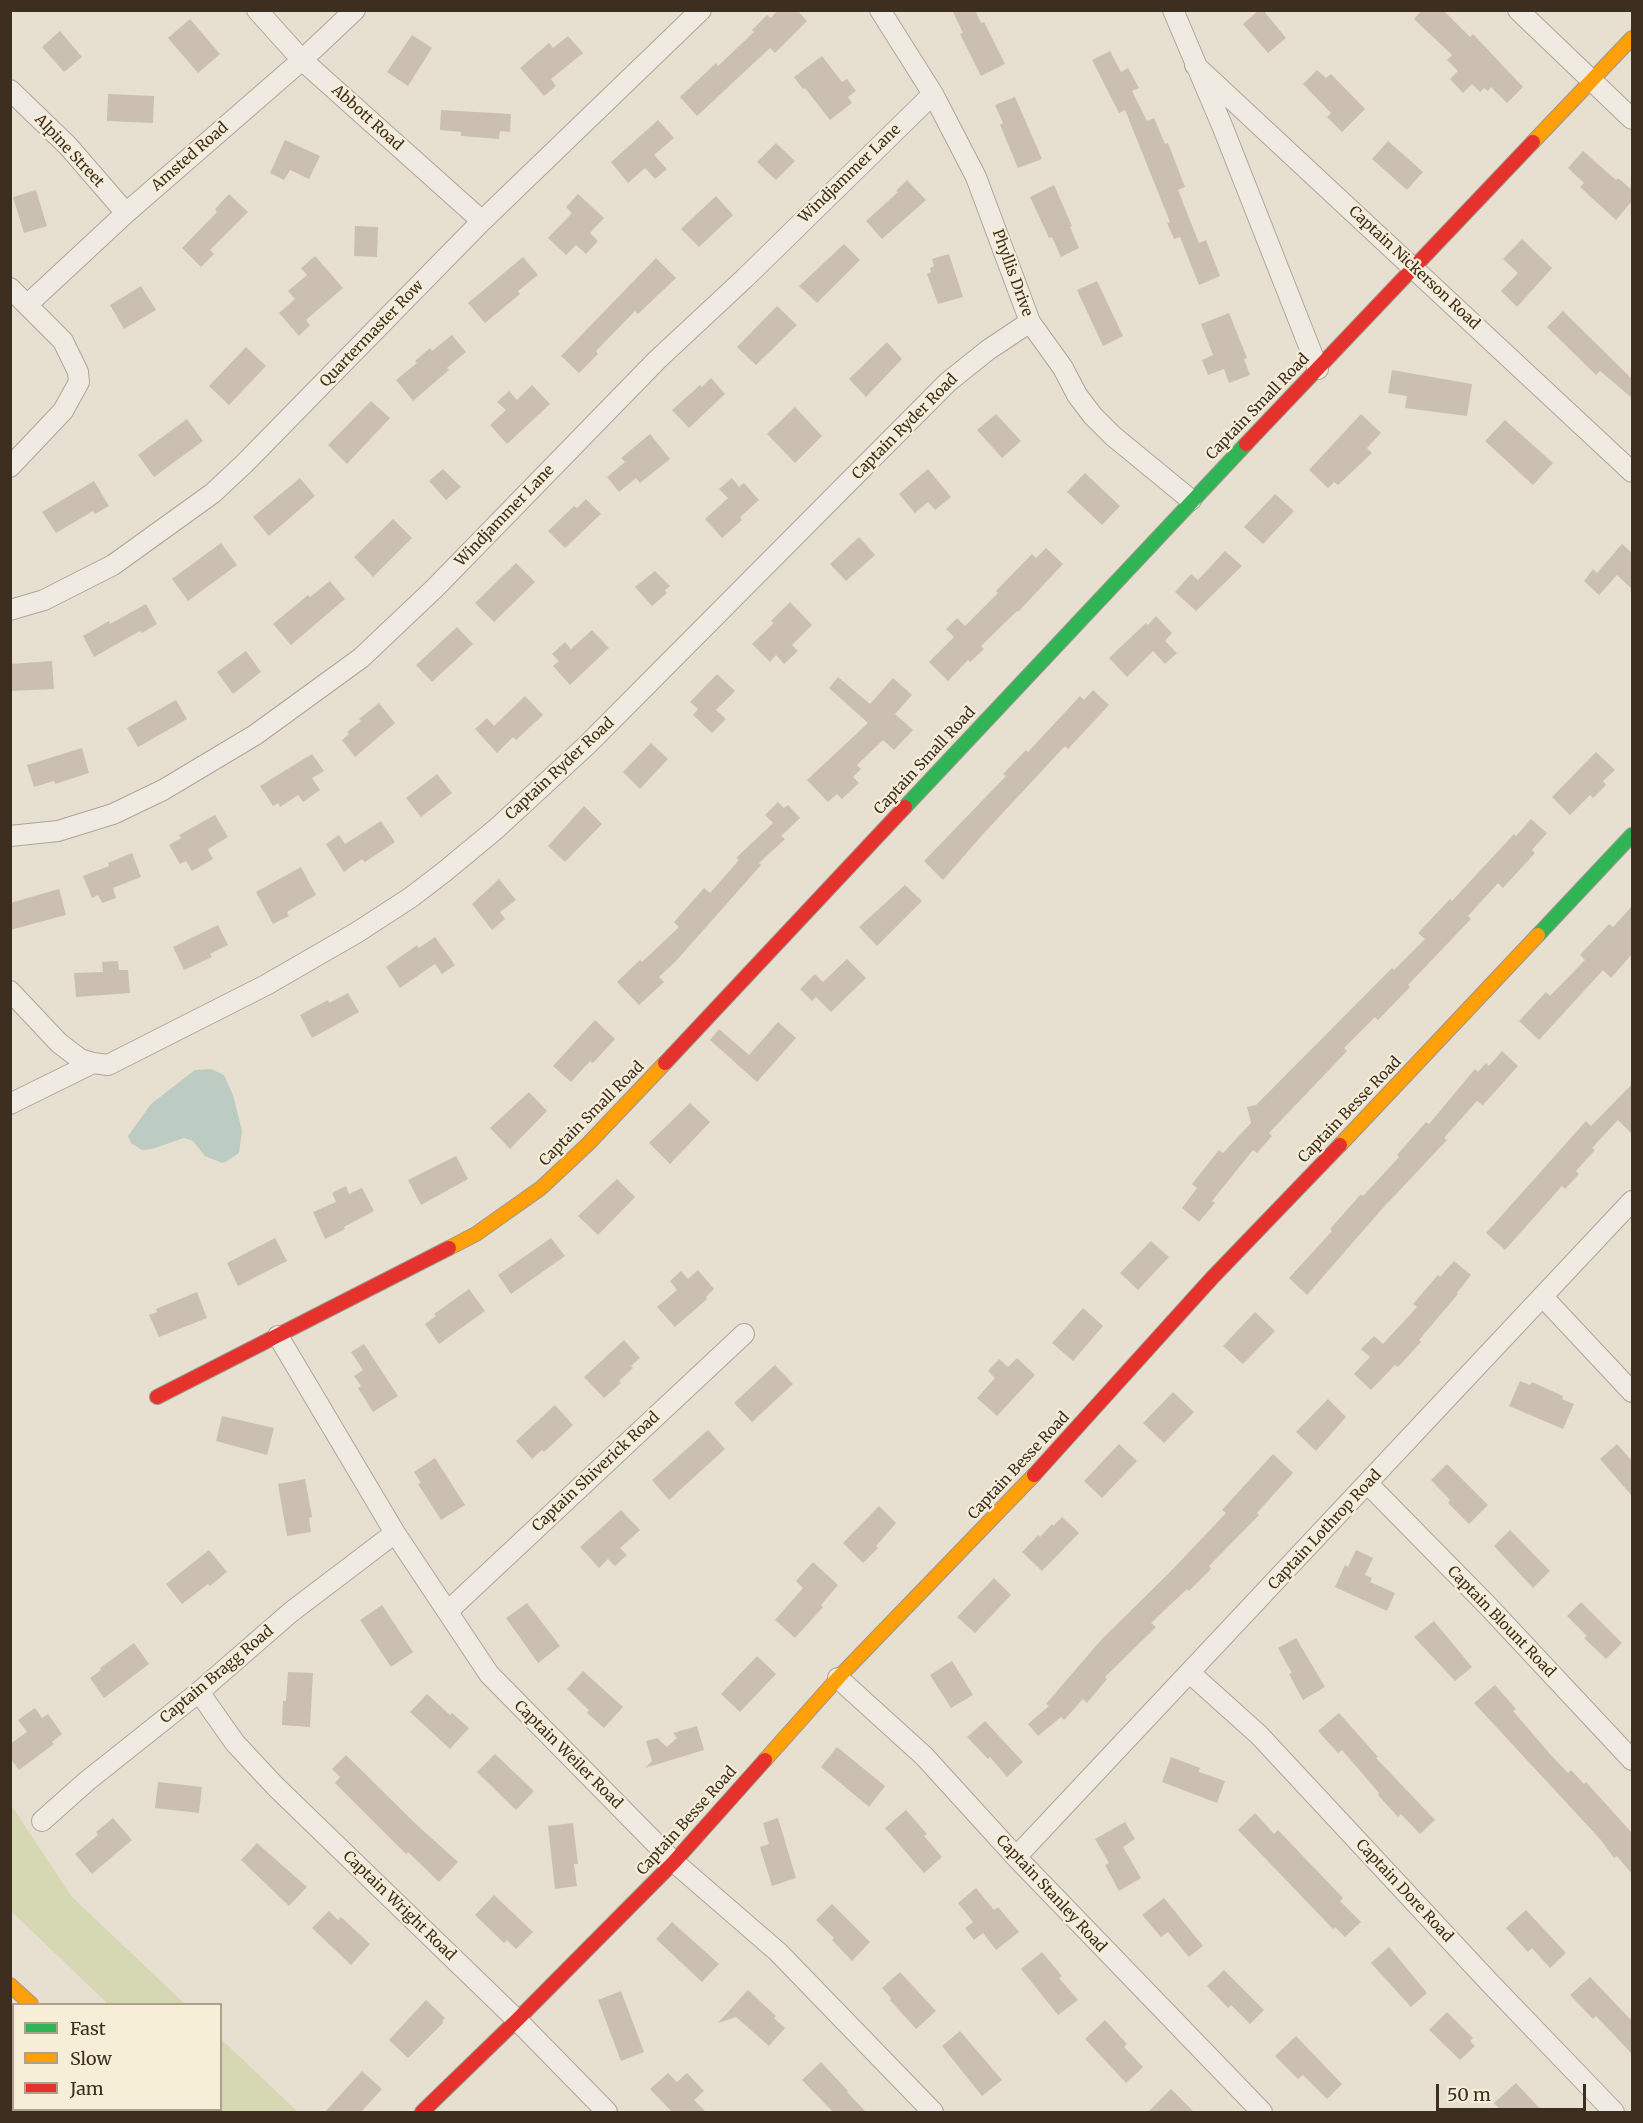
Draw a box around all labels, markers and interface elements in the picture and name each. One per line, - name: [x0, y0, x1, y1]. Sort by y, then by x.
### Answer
- street label: Abbott Road: [328, 81, 406, 155]
- street label: Alpine Street: [31, 111, 107, 191]
- street label: Amsted Road: [148, 119, 232, 195]
- street label: Windjammer Lane: [795, 121, 905, 227]
- street label: Captain Nickerson Road: [1345, 203, 1483, 333]
- street label: Phyllis Drive: [988, 227, 1036, 319]
- street label: Quartermaster Row: [316, 277, 428, 391]
- street label: Captain Small Road: [1203, 350, 1313, 464]
- street label: Captain Ryder Road: [849, 371, 961, 483]
- street label: Windjammer Lane: [452, 461, 558, 571]
- street label: Captain Small Road: [871, 704, 979, 818]
- street label: Captain Ryder Road: [502, 714, 618, 824]
- street label: Captain Besse Road: [1295, 1053, 1405, 1167]
- street label: Captain Small Road: [536, 1058, 648, 1170]
- street label: Captain Shiverick Road: [529, 1408, 663, 1536]
- street label: Captain Besse Road: [965, 1409, 1073, 1523]
- street label: Captain Lothrop Road: [1265, 1466, 1385, 1594]
- street label: Captain Blount Road: [1443, 1563, 1559, 1681]
- street label: Captain Bragg Road: [157, 1622, 277, 1728]
- street label: Captain Weiler Road: [510, 1697, 626, 1813]
- street label: Captain Besse Road: [633, 1763, 741, 1879]
- street label: Captain Stanley Road: [992, 1832, 1110, 1956]
- street label: Captain Dore Road: [1352, 1836, 1456, 1946]
- street label: Captain Wright Road: [339, 1848, 459, 1964]
- legend: [12, 2003, 222, 2111]
- text: Fast: [70, 2017, 106, 2040]
- text: Slow: [70, 2047, 112, 2070]
- scale bar: [1439, 2072, 1589, 2110]
- text: Jam: [70, 2077, 104, 2100]
- text: 50 m: [1447, 2083, 1491, 2106]

